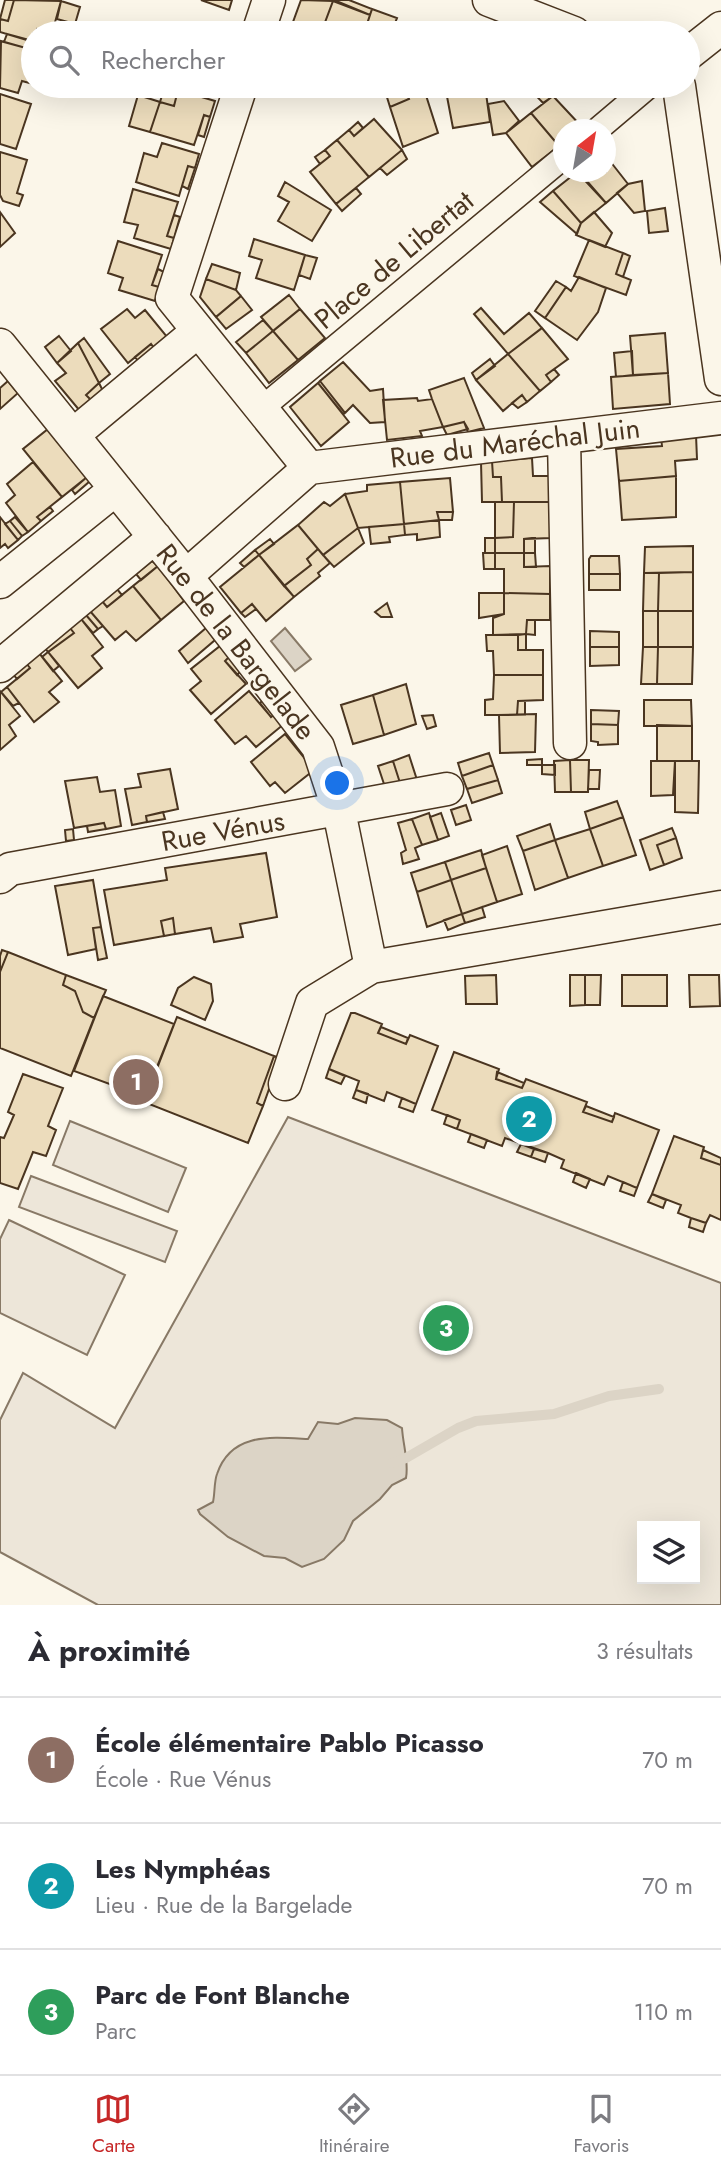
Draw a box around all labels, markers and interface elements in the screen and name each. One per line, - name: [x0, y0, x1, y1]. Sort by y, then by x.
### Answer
- search box: [21, 21, 700, 98]
- icon: search: [45, 41, 83, 79]
- text: Rechercher: [101, 41, 225, 79]
- north arrow: [553, 119, 616, 182]
- street label: Place de Libertat: [305, 181, 483, 339]
- street label: Rue du Maréchal Juin: [388, 407, 642, 479]
- street label: Rue de la Bargelade: [146, 535, 326, 749]
- your location: [320, 766, 354, 800]
- street label: Rue Vénus: [158, 800, 288, 862]
- pin: 1: [113, 1056, 159, 1108]
- pin: 2: [506, 1093, 552, 1145]
- pin: 3: [423, 1302, 469, 1354]
- map controls: [637, 1521, 700, 1584]
- button: layers: [637, 1521, 700, 1584]
- text: À proximité: [28, 1629, 191, 1672]
- text: 3 résultats: [596, 1634, 693, 1668]
- text: École élémentaire Pablo Picasso: [95, 1724, 484, 1762]
- text: 1: [45, 1743, 57, 1777]
- text: 70 m: [642, 1743, 693, 1777]
- text: École · Rue Vénus: [95, 1762, 271, 1796]
- text: Les Nymphéas: [95, 1850, 270, 1888]
- text: 2: [43, 1869, 59, 1903]
- text: 70 m: [642, 1869, 693, 1903]
- text: Lieu · Rue de la Bargelade: [95, 1888, 352, 1922]
- text: Parc de Font Blanche: [95, 1976, 350, 2014]
- text: 3: [44, 1995, 58, 2029]
- text: 110 m: [634, 1995, 693, 2029]
- text: Parc: [95, 2014, 137, 2048]
- tab: Carte: [92, 2090, 135, 2159]
- tab: Itinéraire: [319, 2090, 389, 2159]
- tab: Favoris: [573, 2090, 629, 2159]

